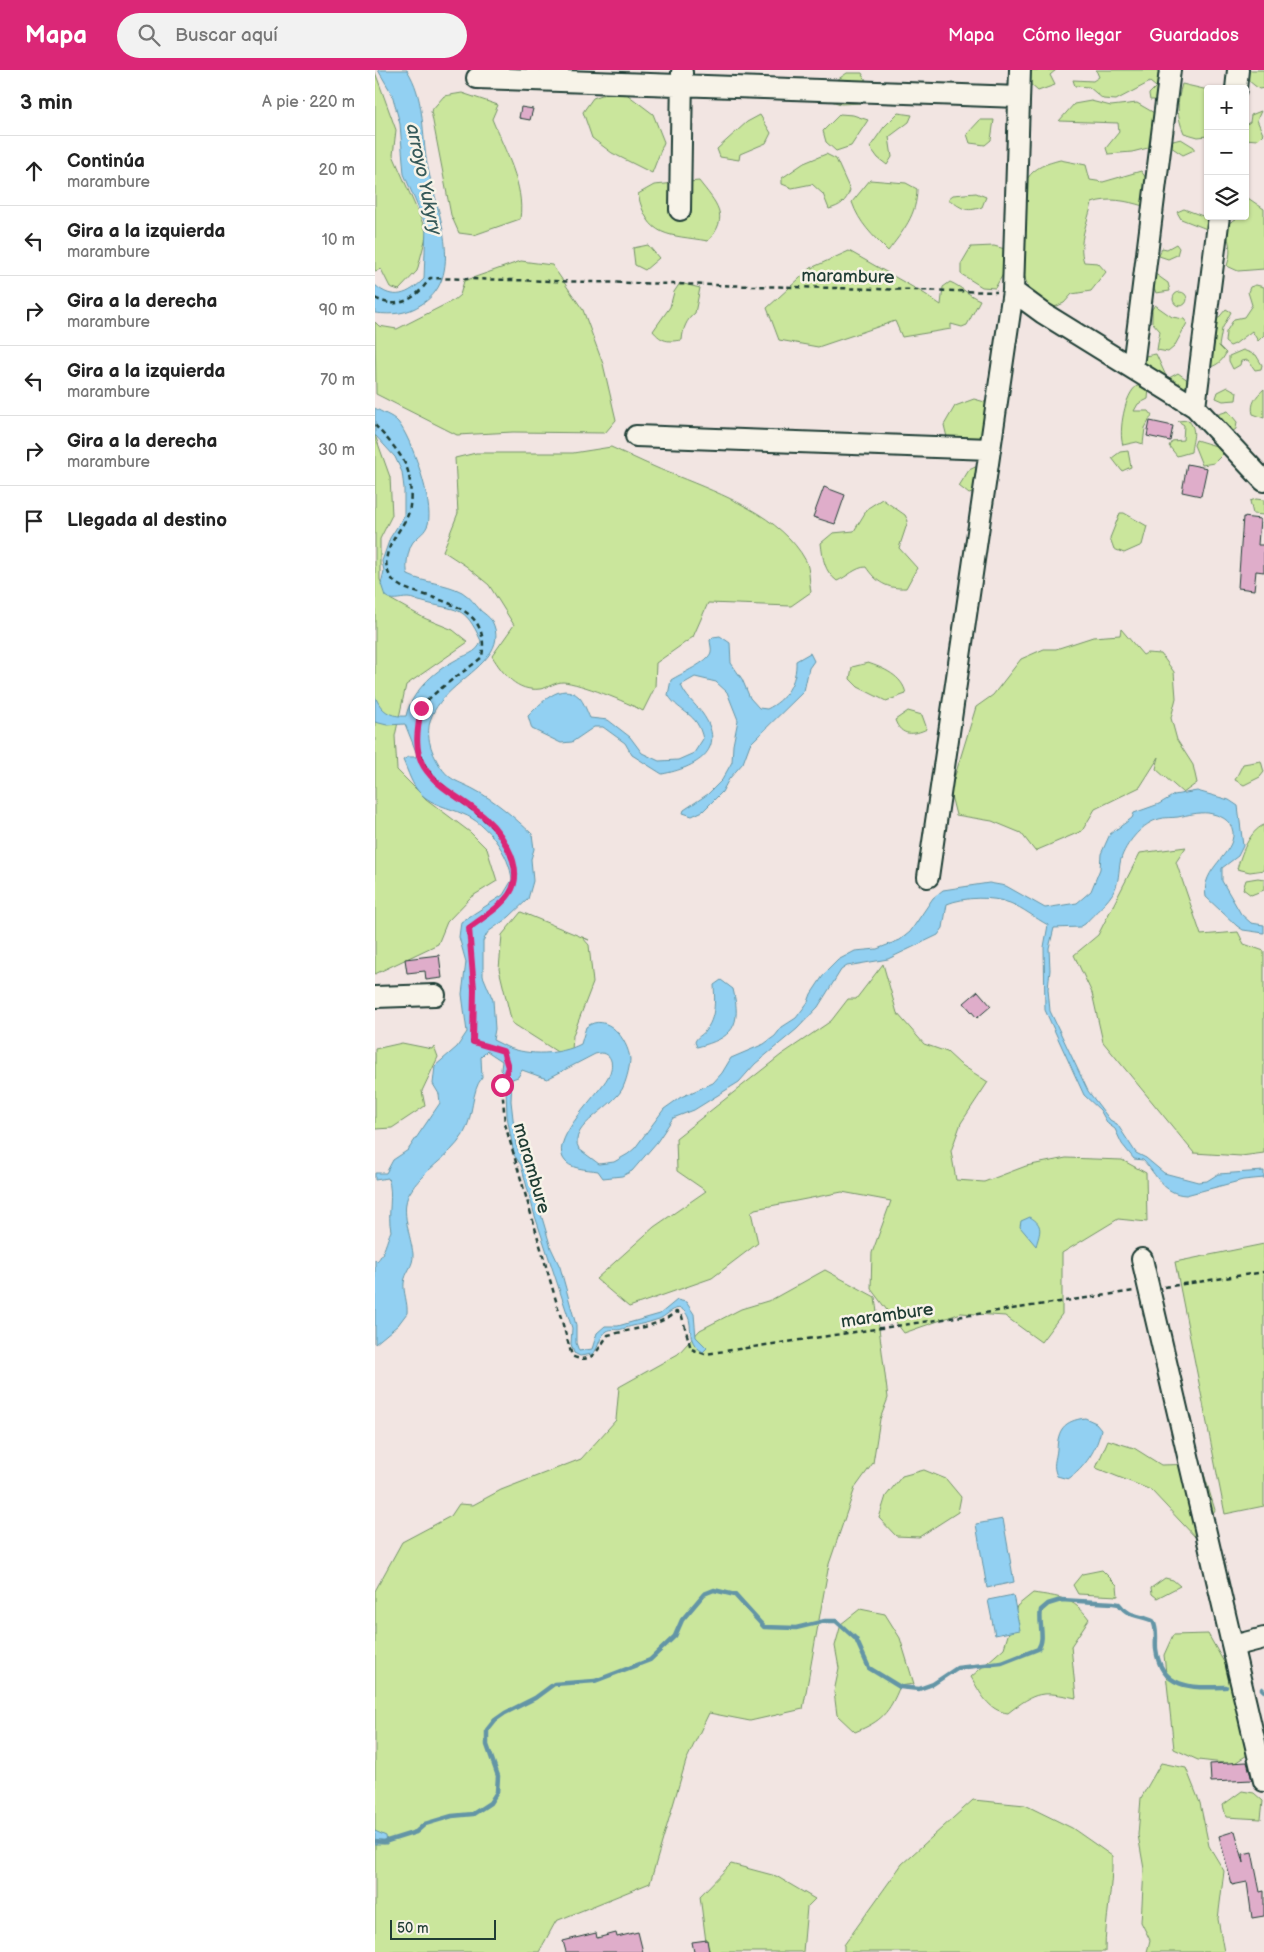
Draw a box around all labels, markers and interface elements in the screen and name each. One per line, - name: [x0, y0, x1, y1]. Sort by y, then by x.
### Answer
- search box: [117, 13, 467, 58]
- text: Mapa: [25, 21, 87, 50]
- icon: search: [135, 21, 163, 49]
- text: Buscar aquí: [175, 24, 278, 47]
- text: Mapa: [948, 25, 994, 46]
- text: Cómo llegar: [1022, 25, 1121, 46]
- text: Guardados: [1149, 25, 1239, 46]
- map controls: [1204, 85, 1249, 220]
- button: +: [1204, 85, 1249, 130]
- text: 3 min: [20, 90, 73, 115]
- text: A pie · 220 m: [262, 93, 355, 112]
- water label: arroyo Yukyry: [401, 122, 447, 238]
- button: −: [1204, 130, 1249, 175]
- text: Continúa: [67, 150, 145, 173]
- icon: ahead: [20, 157, 48, 185]
- text: 20 m: [319, 161, 355, 180]
- text: marambure: [67, 173, 150, 192]
- button: layers: [1204, 175, 1249, 220]
- text: Gira a la izquierda: [67, 220, 225, 243]
- icon: left: [20, 227, 48, 255]
- text: 10 m: [322, 231, 355, 250]
- text: marambure: [67, 243, 150, 262]
- street label: marambure: [801, 265, 895, 288]
- text: Gira a la derecha: [67, 290, 217, 313]
- icon: right: [20, 297, 48, 325]
- text: 90 m: [319, 301, 355, 320]
- text: marambure: [67, 313, 150, 332]
- text: Gira a la izquierda: [67, 360, 225, 383]
- icon: left: [20, 367, 48, 395]
- text: 70 m: [320, 371, 355, 390]
- text: marambure: [67, 383, 150, 402]
- text: Gira a la derecha: [67, 430, 217, 453]
- icon: right: [20, 437, 48, 465]
- text: 30 m: [318, 441, 355, 460]
- text: marambure: [67, 453, 150, 472]
- icon: arrive: [20, 507, 48, 535]
- text: Llegada al destino: [67, 509, 227, 532]
- route end: [410, 697, 433, 720]
- route start: [491, 1074, 514, 1097]
- street label: marambure: [509, 1120, 555, 1216]
- street label: marambure: [839, 1299, 935, 1332]
- scale bar: [390, 1917, 496, 1940]
- text: 50 m: [397, 1920, 429, 1937]

